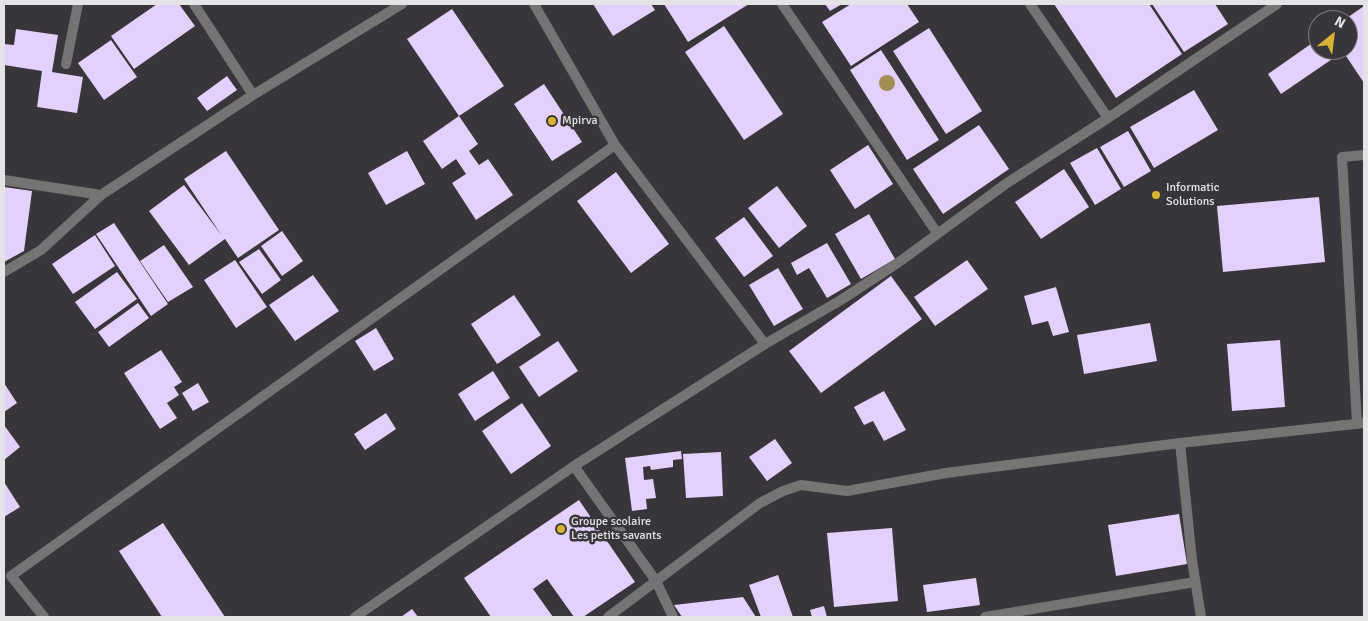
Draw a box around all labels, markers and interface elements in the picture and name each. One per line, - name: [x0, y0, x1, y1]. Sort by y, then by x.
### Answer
- north arrow: [1308, 10, 1358, 60]
- text: N: [1332, 13, 1348, 32]
- place label: Mpirva: [562, 114, 598, 128]
- marker: Mpirva: [546, 115, 558, 127]
- place label: Informatic Solutions: [1166, 181, 1219, 209]
- marker: Informatic Solutions: [1150, 189, 1162, 201]
- place label: Groupe scolaire Les petits savants: [571, 515, 661, 543]
- marker: Groupe scolaire Les petits savants: [555, 523, 567, 535]

